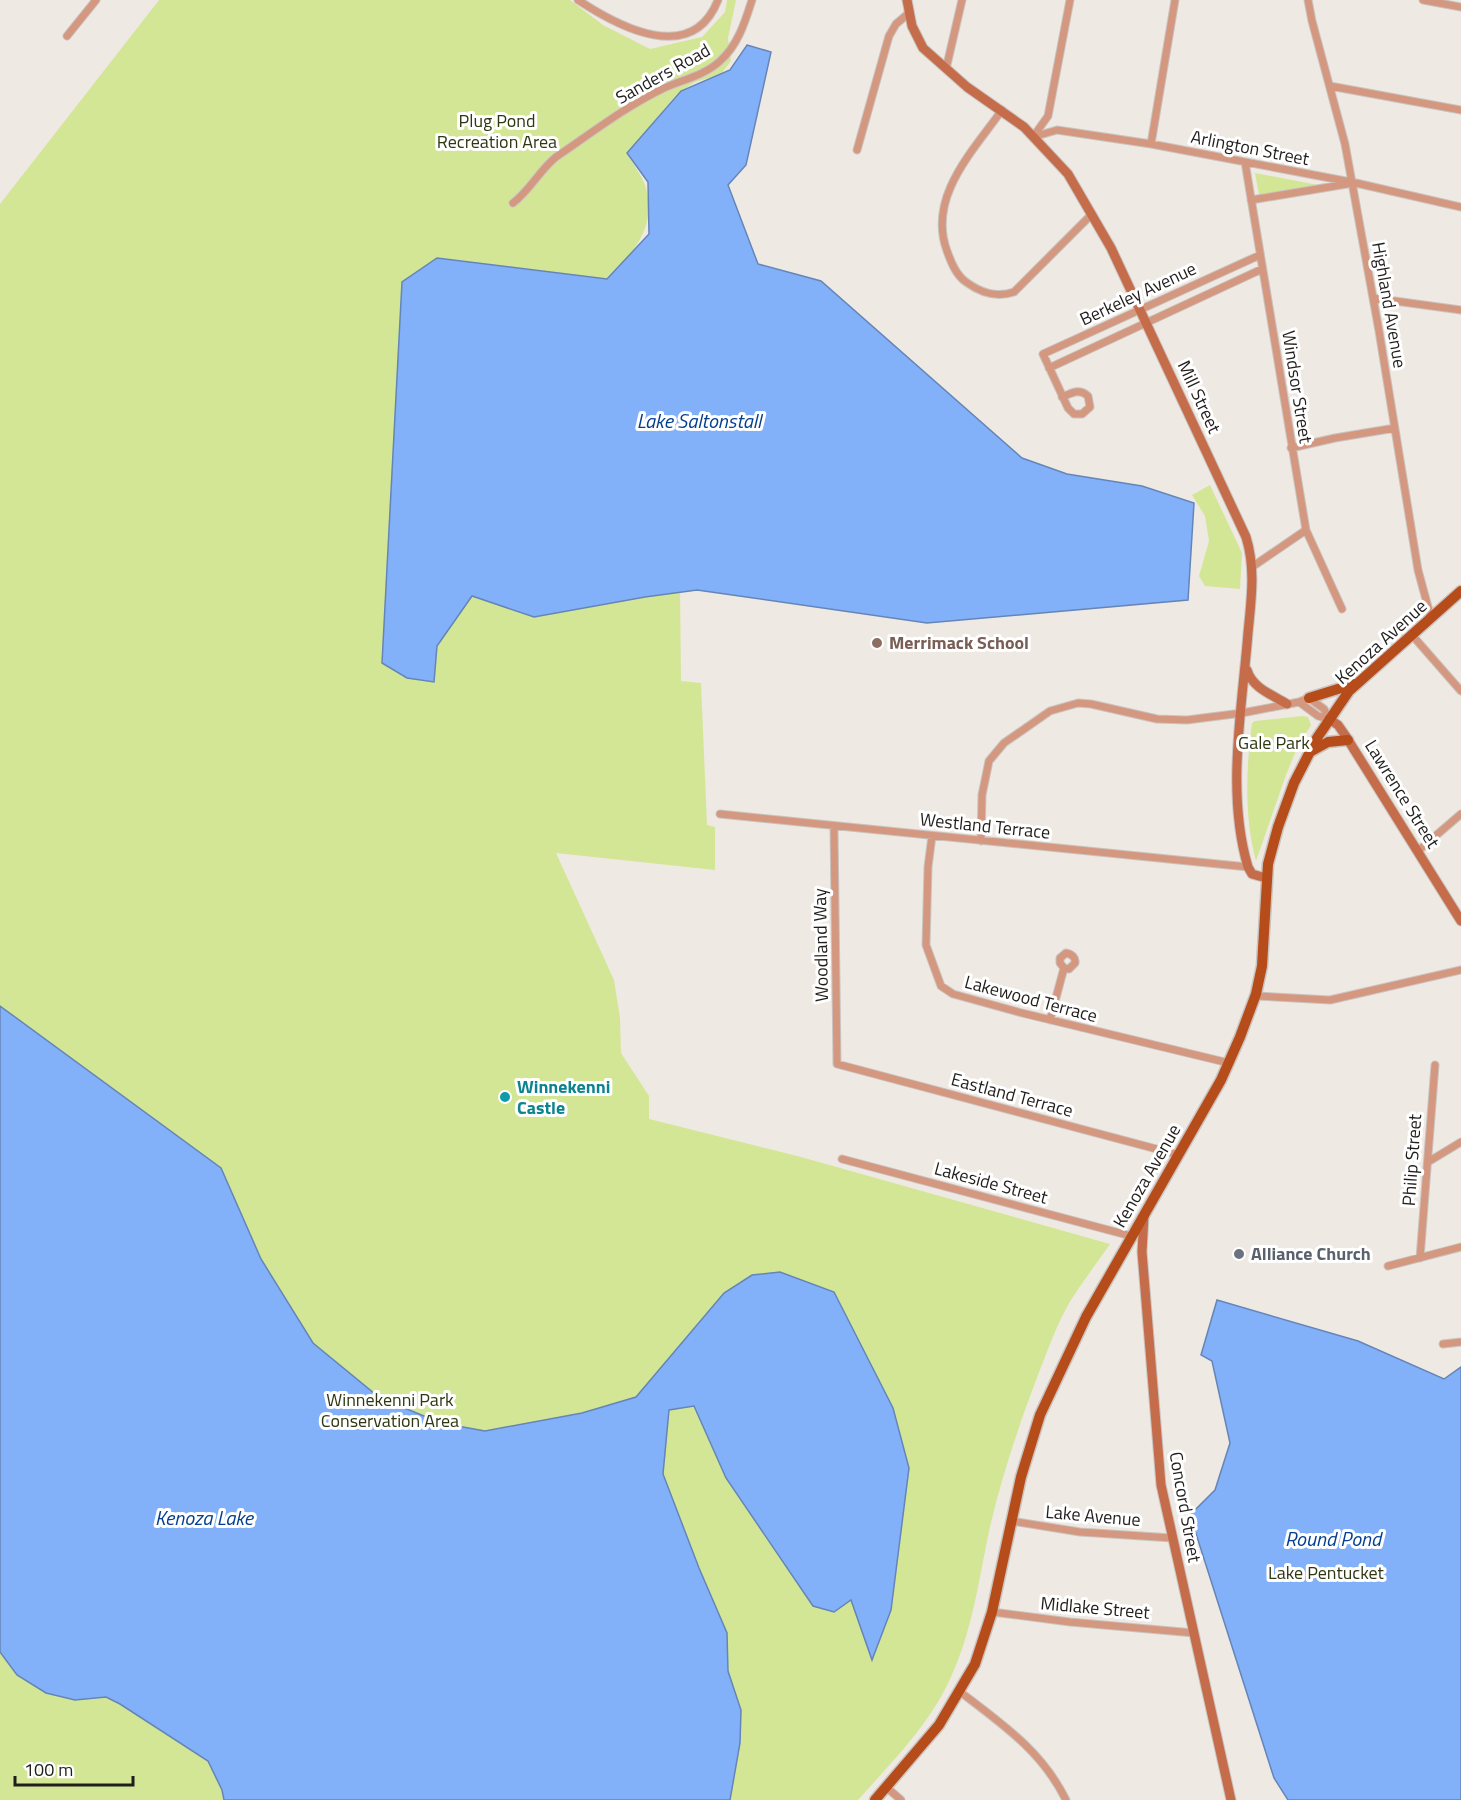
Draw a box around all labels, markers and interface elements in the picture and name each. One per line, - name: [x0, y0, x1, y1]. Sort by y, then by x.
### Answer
- street label: Sanders Road: [610, 36, 715, 111]
- park label: Plug Pond Recreation Area: [437, 107, 557, 155]
- street label: Arlington Street: [1189, 123, 1312, 172]
- street label: Highland Avenue: [1365, 240, 1414, 370]
- street label: Berkeley Avenue: [1075, 255, 1201, 332]
- street label: Windsor Street: [1275, 329, 1320, 446]
- street label: Mill Street: [1171, 356, 1228, 438]
- water label: Lake Saltonstall: [637, 405, 764, 436]
- street label: Kenoza Avenue: [1329, 593, 1433, 690]
- place label: Merrimack School: [889, 629, 1029, 656]
- marker: Merrimack School: [870, 636, 884, 650]
- park label: Gale Park: [1238, 729, 1310, 756]
- street label: Lawrence Street: [1358, 734, 1447, 854]
- street label: Westland Terrace: [919, 805, 1052, 846]
- street label: Woodland Way: [806, 888, 835, 1002]
- street label: Lakewood Terrace: [962, 968, 1100, 1029]
- street label: Eastland Terrace: [948, 1065, 1076, 1124]
- place label: Winnekenni Castle: [517, 1073, 610, 1121]
- marker: Winnekenni Castle: [498, 1090, 512, 1104]
- street label: Philip Street: [1395, 1112, 1428, 1207]
- street label: Kenoza Avenue: [1106, 1119, 1187, 1233]
- street label: Lakeside Street: [931, 1154, 1052, 1211]
- place label: Alliance Church: [1251, 1240, 1371, 1267]
- marker: Alliance Church: [1232, 1247, 1246, 1261]
- park label: Winnekenni Park Conservation Area: [321, 1386, 459, 1434]
- street label: Concord Street: [1162, 1449, 1209, 1565]
- street label: Lake Avenue: [1044, 1498, 1142, 1533]
- water label: Kenoza Lake: [155, 1502, 255, 1533]
- water label: Round Pond: [1285, 1523, 1383, 1554]
- park label: Lake Pentucket: [1268, 1559, 1385, 1586]
- street label: Midlake Street: [1039, 1589, 1151, 1626]
- scale bar: [15, 1749, 134, 1787]
- text: 100 m: [24, 1756, 73, 1783]

